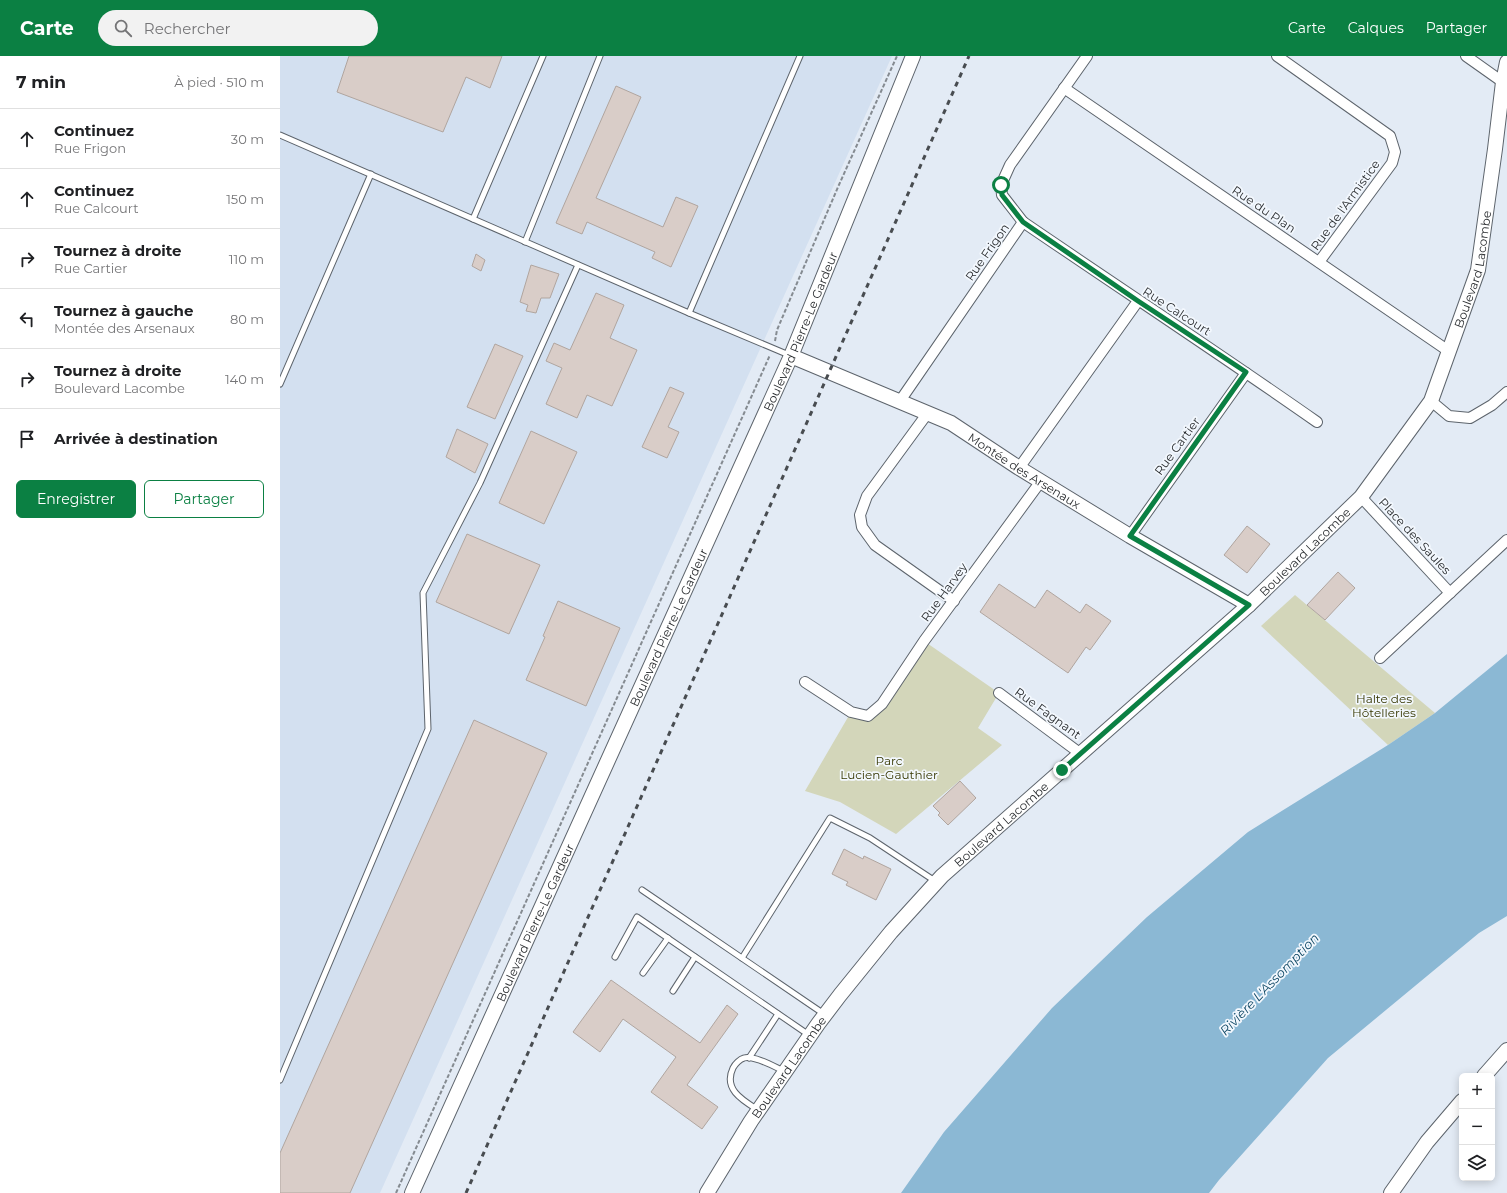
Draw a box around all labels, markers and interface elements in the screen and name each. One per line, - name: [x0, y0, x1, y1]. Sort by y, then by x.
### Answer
- search box: [98, 10, 378, 46]
- text: Carte: [20, 17, 74, 40]
- icon: search: [112, 17, 134, 39]
- text: Rechercher: [144, 19, 231, 38]
- text: Carte: [1288, 19, 1326, 37]
- text: Calques: [1348, 19, 1404, 37]
- text: Partager: [1426, 19, 1487, 37]
- text: 7 min: [16, 72, 66, 92]
- text: À pied · 510 m: [174, 74, 264, 90]
- text: Continuez: [54, 121, 134, 140]
- icon: ahead: [16, 128, 38, 150]
- text: 30 m: [231, 131, 264, 147]
- text: Rue Frigon: [54, 140, 126, 156]
- street label: Rue de l'Armistice: [1307, 157, 1383, 253]
- route start: [992, 176, 1010, 194]
- text: Continuez: [54, 181, 134, 200]
- street label: Rue du Plan: [1229, 182, 1299, 236]
- icon: ahead: [16, 188, 38, 210]
- text: 150 m: [226, 191, 264, 207]
- text: Rue Calcourt: [54, 200, 138, 216]
- street label: Boulevard Lacombe: [1450, 210, 1494, 330]
- street label: Rue Frigon: [962, 220, 1012, 284]
- text: Tournez à droite: [54, 241, 182, 260]
- icon: right: [16, 248, 38, 270]
- street label: Boulevard Pierre-Le Gardeur: [760, 249, 840, 413]
- text: 110 m: [229, 251, 264, 267]
- text: Rue Cartier: [54, 260, 127, 276]
- street label: Rue Calcourt: [1140, 283, 1214, 339]
- text: Tournez à gauche: [54, 301, 193, 320]
- icon: left: [16, 308, 38, 330]
- text: 80 m: [230, 311, 264, 327]
- text: Montée des Arsenaux: [54, 320, 195, 336]
- text: Tournez à droite: [54, 361, 182, 380]
- icon: right: [16, 368, 38, 390]
- text: 140 m: [225, 371, 264, 387]
- text: Boulevard Lacombe: [54, 380, 185, 396]
- street label: Rue Cartier: [1151, 414, 1203, 478]
- icon: arrive: [16, 428, 38, 450]
- text: Arrivée à destination: [54, 429, 218, 448]
- street label: Montée des Arsenaux: [966, 429, 1084, 512]
- button: Enregistrer: [16, 480, 136, 518]
- button: Partager: [144, 480, 264, 518]
- street label: Place des Saules: [1376, 495, 1454, 577]
- street label: Boulevard Lacombe: [1256, 504, 1353, 599]
- street label: Boulevard Pierre-Le Gardeur: [626, 546, 710, 709]
- street label: Rue Harvey: [918, 559, 971, 624]
- street label: Rue Fagnant: [1012, 684, 1084, 742]
- park label: Halte des Hôtelleries: [1352, 691, 1416, 720]
- park label: Parc Lucien-Gauthier: [840, 753, 938, 782]
- route end: [1053, 761, 1071, 779]
- street label: Boulevard Lacombe: [951, 778, 1051, 870]
- street label: Boulevard Pierre-Le Gardeur: [492, 841, 577, 1004]
- water label: Rivière L'Assomption: [1216, 930, 1322, 1038]
- street label: Boulevard Lacombe: [748, 1013, 829, 1121]
- map controls: [1459, 1073, 1495, 1181]
- button: +: [1459, 1073, 1495, 1109]
- button: −: [1459, 1109, 1495, 1145]
- button: layers: [1459, 1145, 1495, 1181]

